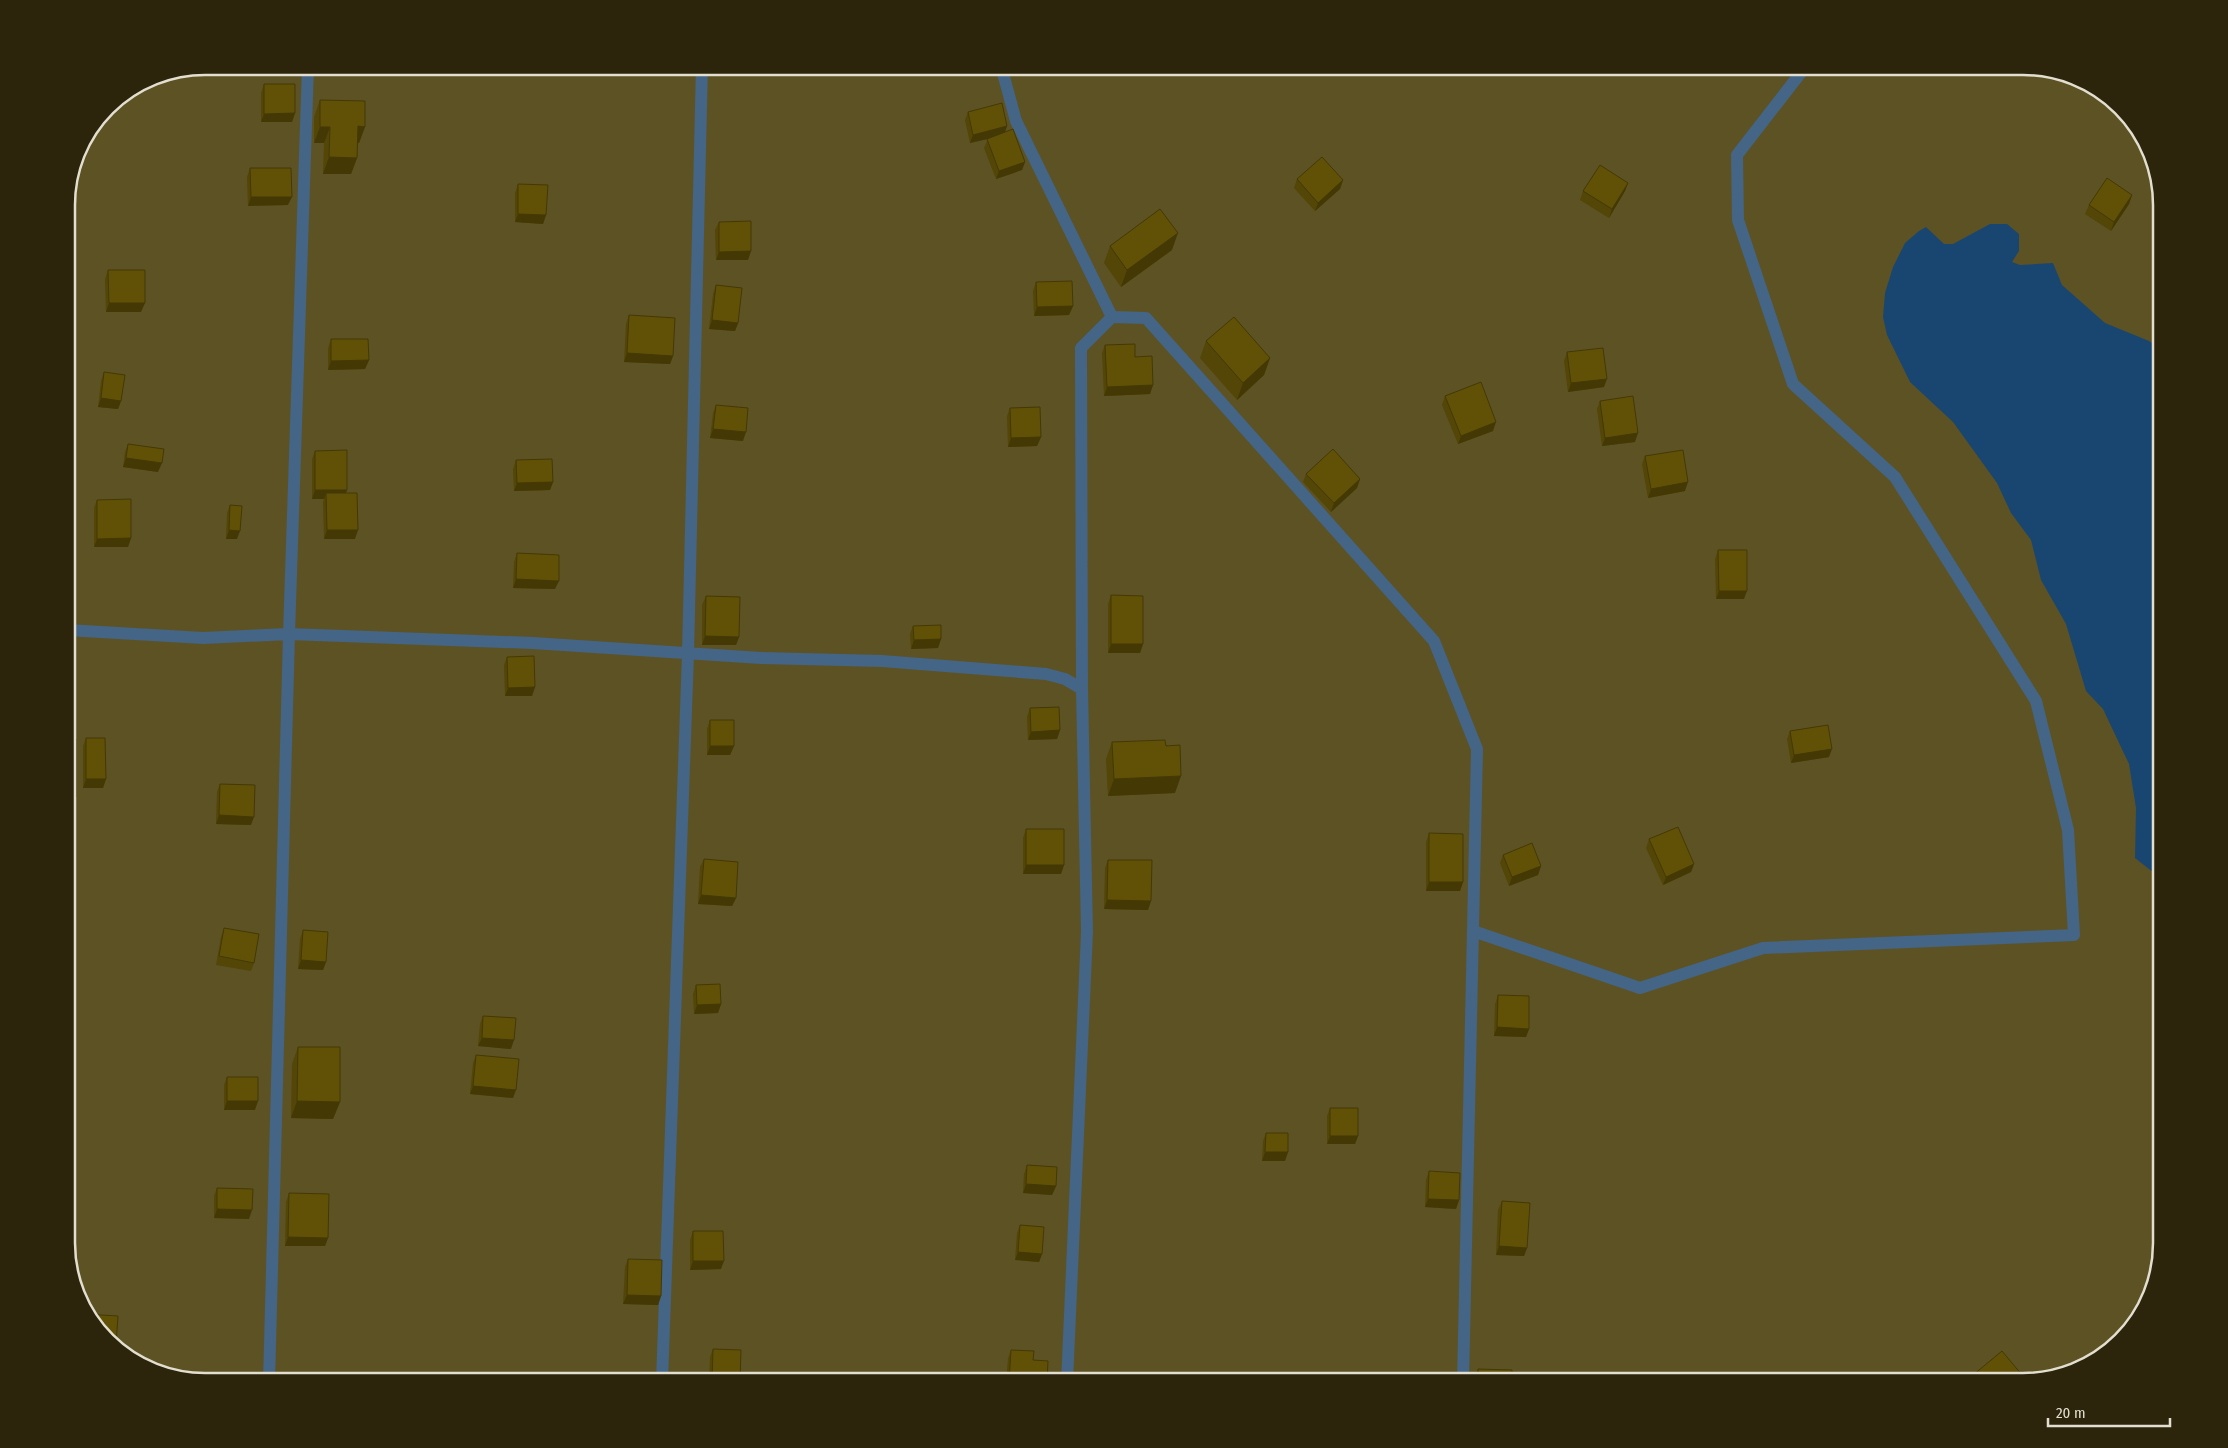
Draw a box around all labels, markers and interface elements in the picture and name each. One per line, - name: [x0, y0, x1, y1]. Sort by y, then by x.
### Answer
- scale bar: [2048, 1396, 2170, 1428]
- text: 20 m: [2056, 1404, 2086, 1422]

